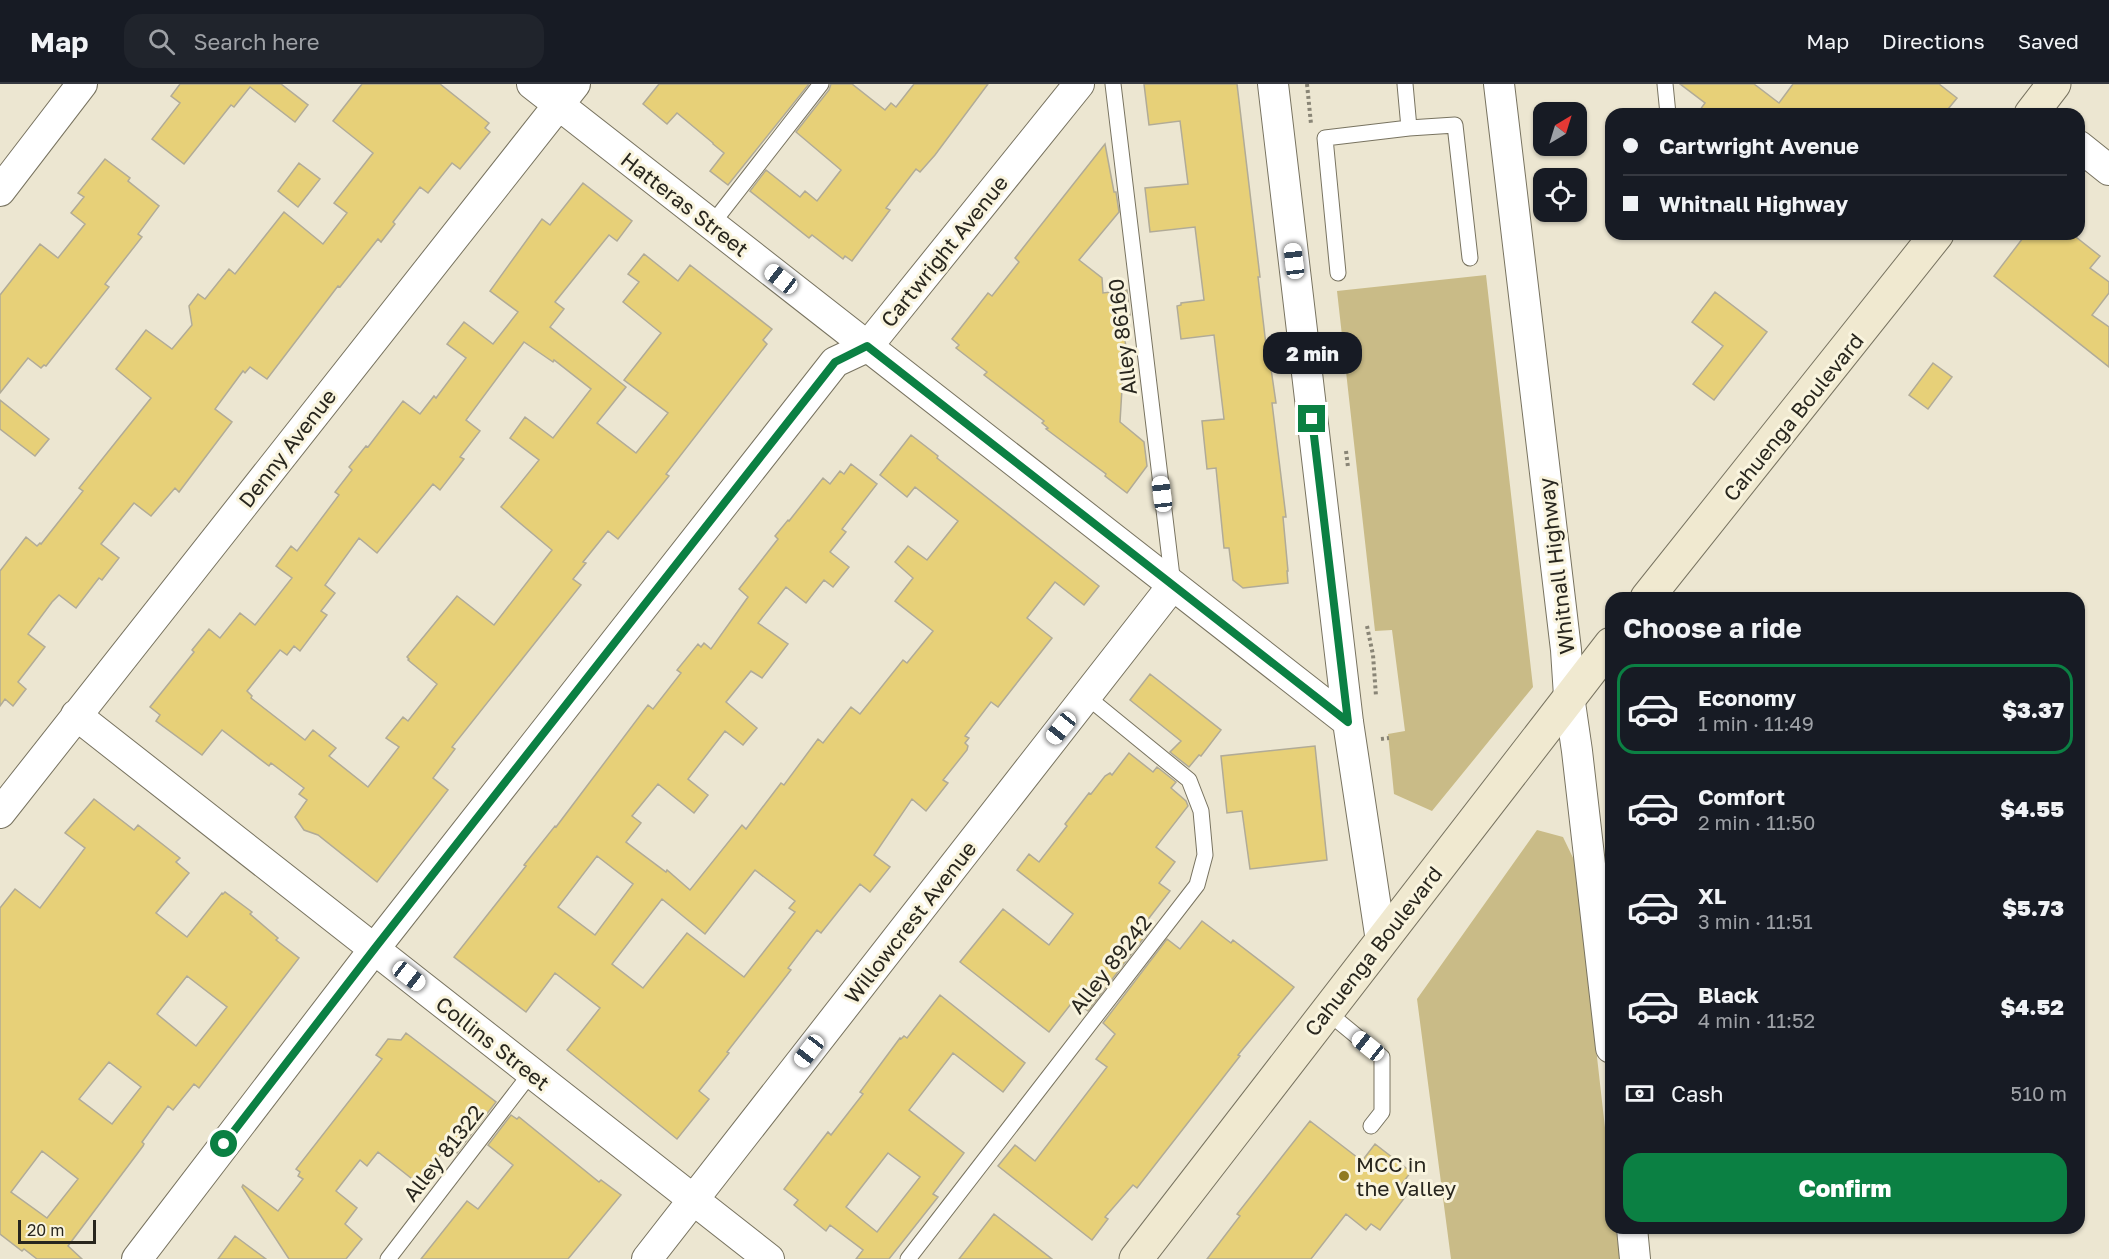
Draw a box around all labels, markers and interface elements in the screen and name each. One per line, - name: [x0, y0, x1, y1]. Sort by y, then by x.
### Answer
- search box: [124, 14, 544, 68]
- text: Map: [30, 25, 88, 58]
- icon: search: [145, 25, 178, 58]
- text: Search here: [193, 28, 319, 55]
- text: Map: [1806, 28, 1849, 54]
- text: Directions: [1882, 28, 1985, 54]
- text: Saved: [2018, 28, 2079, 54]
- north arrow: [1533, 102, 1587, 156]
- map controls: [1533, 102, 1587, 222]
- text: Cartwright Avenue: [1659, 132, 1859, 159]
- street label: Hatteras Street: [616, 146, 754, 262]
- button: locate: [1533, 168, 1587, 222]
- street label: Cartwright Avenue: [875, 170, 1013, 332]
- text: Whitnall Highway: [1659, 190, 1848, 217]
- car: [1283, 242, 1305, 280]
- car: [761, 261, 801, 297]
- street label: Alley 86160: [1102, 277, 1142, 397]
- street label: Cahuenga Boulevard: [1717, 328, 1869, 506]
- callout: 2 min: [1262, 332, 1362, 374]
- text: 2 min: [1286, 341, 1339, 365]
- street label: Denny Avenue: [233, 383, 341, 513]
- route end: [1298, 405, 1325, 432]
- car: [1151, 475, 1173, 513]
- street label: Whitnall Highway: [1532, 476, 1580, 656]
- text: Choose a ride: [1623, 612, 1802, 644]
- icon: car: [1626, 682, 1680, 736]
- text: Economy: [1698, 684, 1796, 711]
- text: $3.37: [2002, 696, 2064, 723]
- car: [1043, 708, 1079, 748]
- text: 1 min · 11:49: [1698, 711, 1814, 735]
- icon: car: [1626, 781, 1680, 835]
- text: Comfort: [1698, 783, 1785, 810]
- text: $4.55: [2000, 795, 2064, 822]
- text: 2 min · 11:50: [1698, 810, 1815, 834]
- street label: Willowcrest Avenue: [839, 836, 981, 1008]
- street label: Cahuenga Boulevard: [1299, 861, 1447, 1041]
- icon: car: [1626, 880, 1680, 934]
- text: XL: [1698, 882, 1726, 909]
- text: $5.73: [2002, 894, 2064, 921]
- street label: Alley 89242: [1063, 909, 1157, 1019]
- text: 3 min · 11:51: [1698, 909, 1813, 933]
- car: [389, 958, 429, 994]
- icon: car: [1626, 979, 1680, 1033]
- text: Black: [1698, 981, 1759, 1008]
- street label: Collins Street: [431, 990, 555, 1096]
- text: $4.52: [2001, 993, 2064, 1020]
- text: 4 min · 11:52: [1698, 1008, 1815, 1032]
- car: [1348, 1028, 1388, 1064]
- car: [791, 1031, 827, 1071]
- icon: cash: [1623, 1077, 1656, 1110]
- text: Cash: [1671, 1080, 1724, 1107]
- text: 510 m: [2011, 1081, 2067, 1105]
- street label: Alley 81322: [397, 1100, 489, 1206]
- route start: [210, 1130, 237, 1157]
- place label: MCC in the Valley: [1356, 1151, 1456, 1201]
- button: Confirm: [1623, 1153, 2067, 1222]
- marker: MCC in the Valley: [1337, 1169, 1351, 1183]
- scale bar: [18, 1217, 96, 1244]
- text: 20 m: [27, 1220, 64, 1240]

